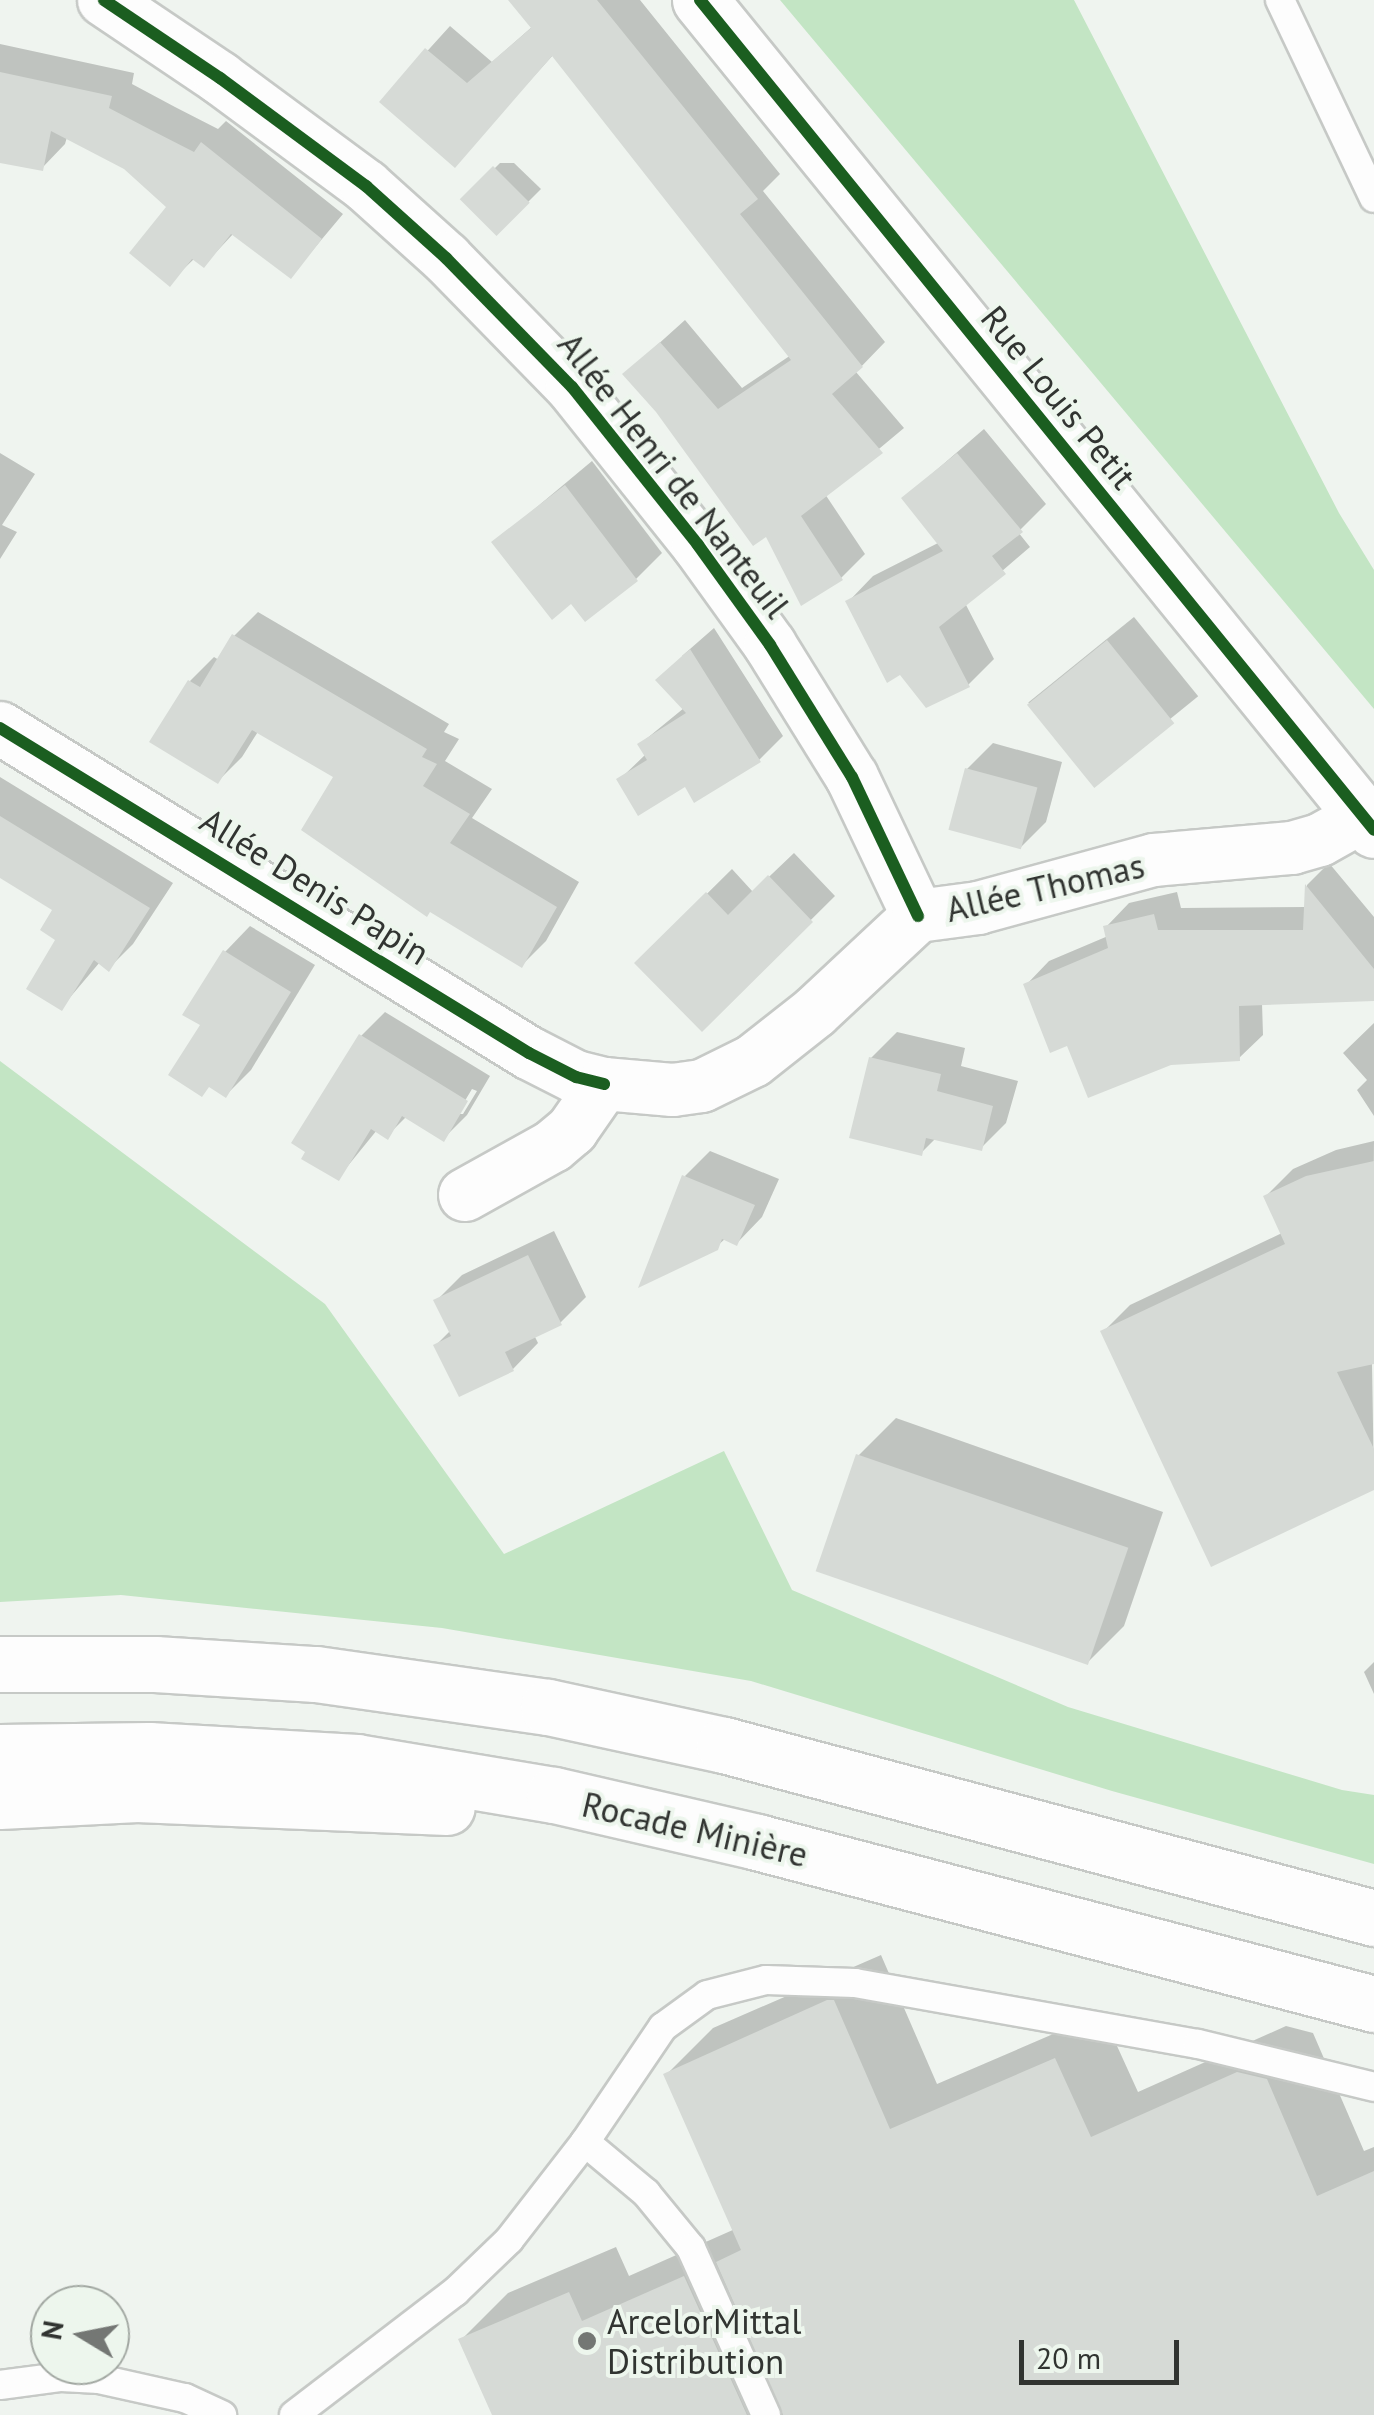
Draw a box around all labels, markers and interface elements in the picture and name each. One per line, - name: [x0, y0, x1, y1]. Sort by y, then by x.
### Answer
- street label: Rue Louis Petit: [973, 297, 1145, 497]
- street label: Allée Henri de Nanteuil: [550, 324, 798, 626]
- street label: Allée Denis Papin: [193, 799, 437, 973]
- street label: Allée Thomas: [941, 844, 1149, 930]
- street label: Rocade Minière: [578, 1783, 812, 1875]
- north arrow: [30, 2285, 130, 2385]
- place label: ArcelorMittal Distribution: [607, 2300, 801, 2382]
- text: N: [32, 2318, 72, 2342]
- scale bar: [1024, 2320, 1184, 2382]
- marker: ArcelorMittal Distribution: [576, 2330, 598, 2352]
- text: 20 m: [1036, 2338, 1101, 2377]

